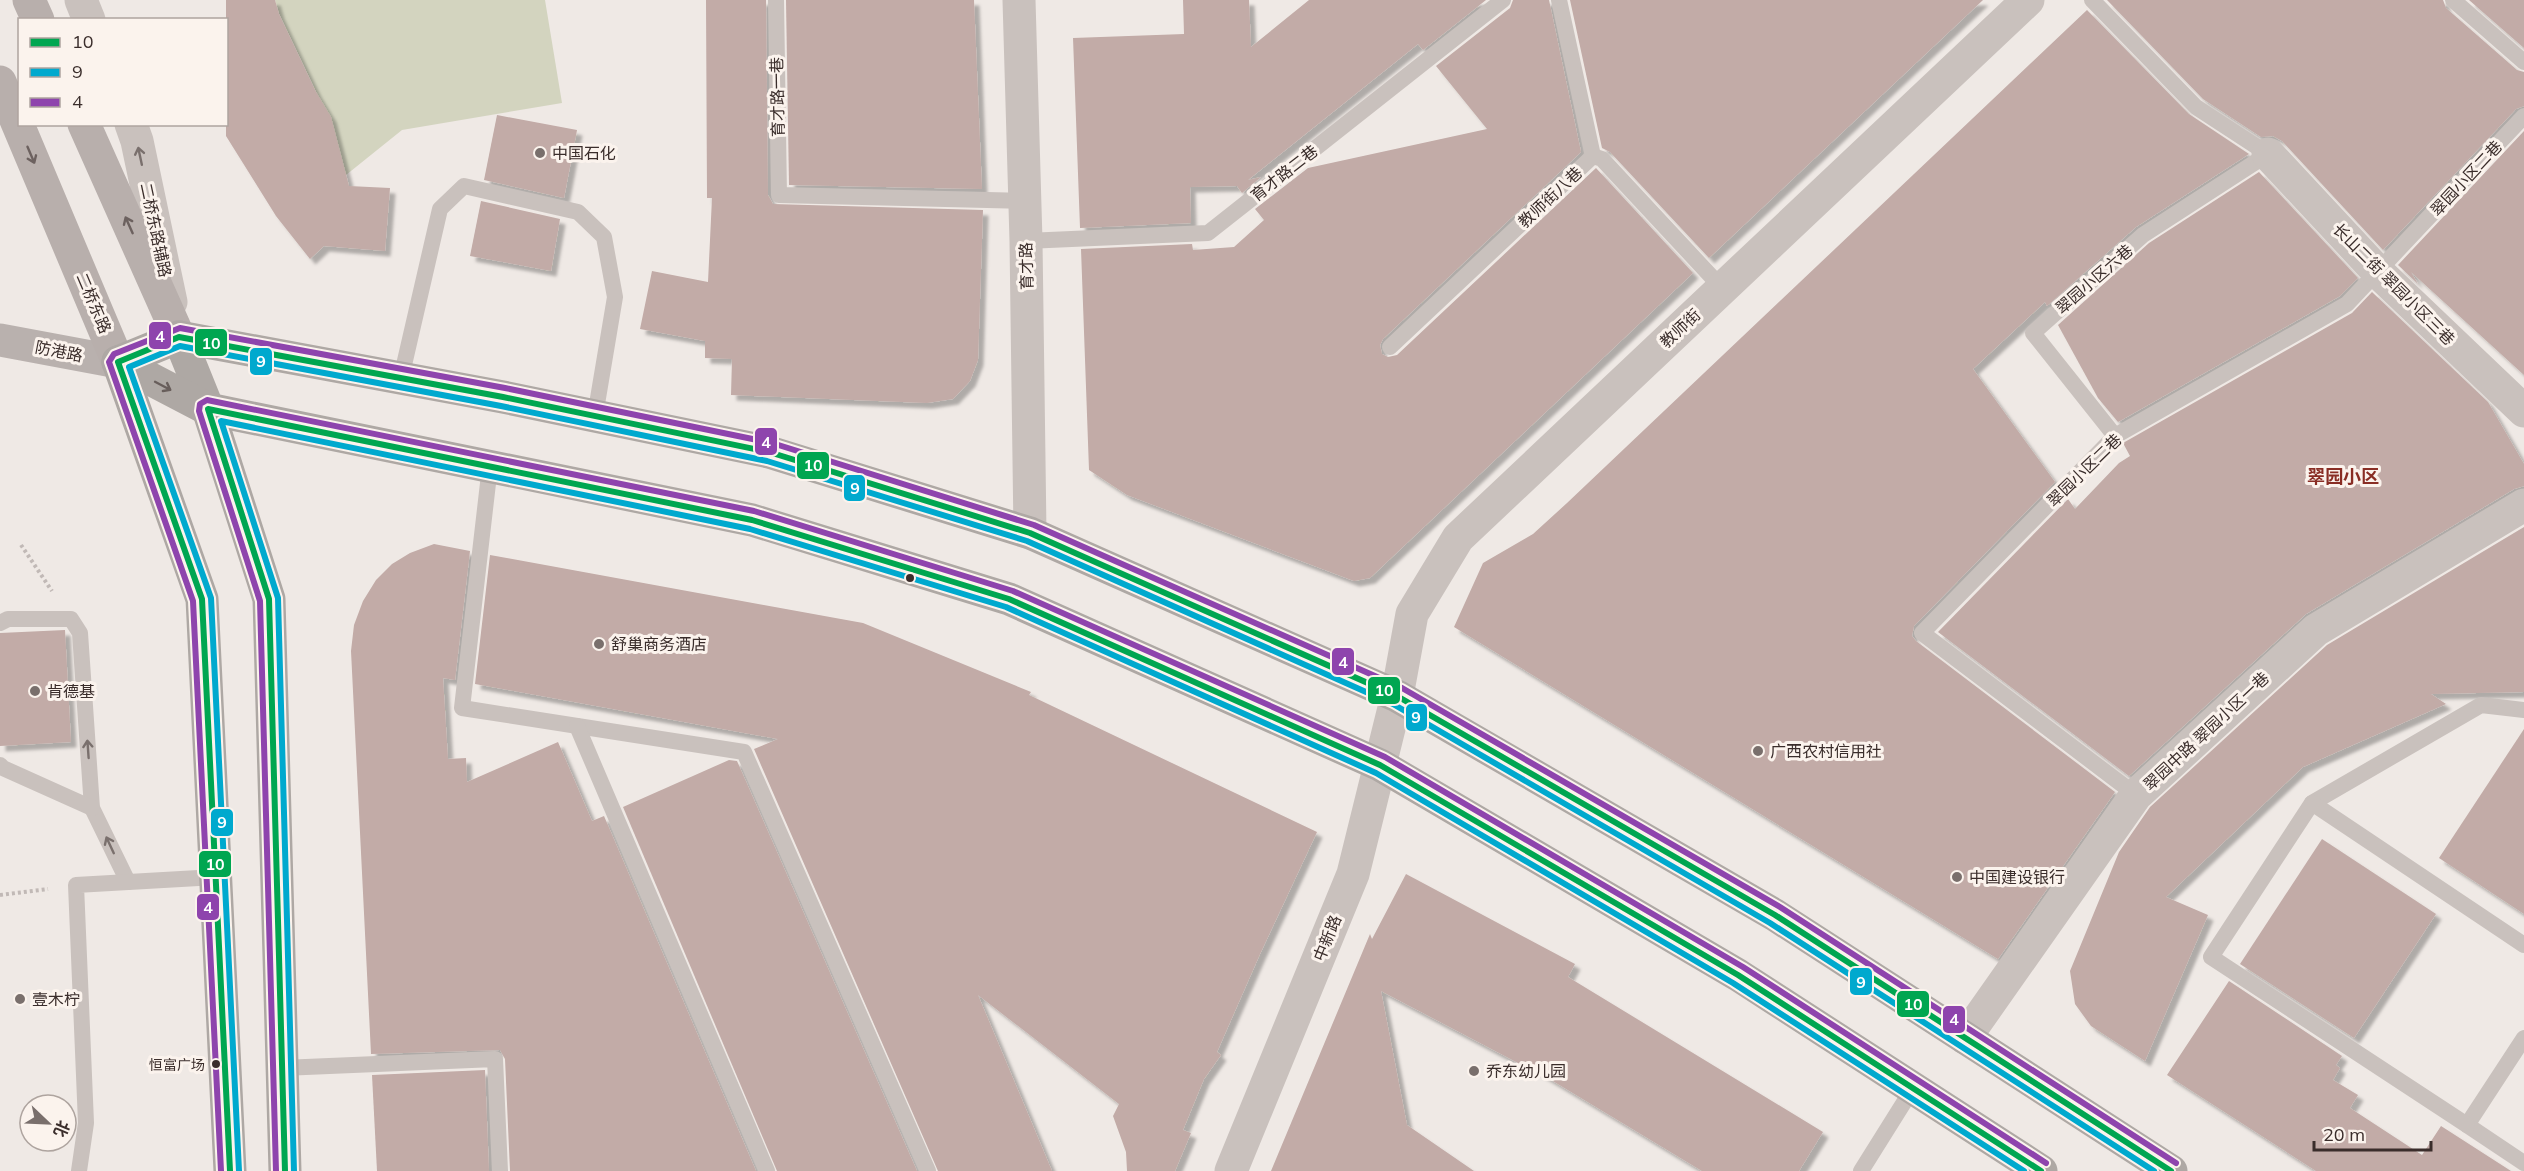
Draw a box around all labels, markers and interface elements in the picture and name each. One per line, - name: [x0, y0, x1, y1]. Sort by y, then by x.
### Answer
- legend: [18, 18, 228, 126]
- text: 10: [72, 30, 94, 53]
- street label: 育才路一巷: [766, 57, 788, 137]
- text: 9: [72, 60, 83, 83]
- text: 4: [72, 90, 83, 113]
- street label: 翠园小区二巷: [2426, 136, 2506, 220]
- street label: 育才路二巷: [1246, 140, 1322, 206]
- place label: 中国石化: [552, 143, 616, 163]
- one-way arrow: [26, 146, 37, 164]
- marker: 中国石化: [533, 146, 547, 160]
- one-way arrow: [134, 147, 146, 166]
- street label: 教师街八巷: [1514, 162, 1586, 232]
- street label: 二桥东路辅路: [136, 181, 176, 279]
- one-way arrow: [123, 217, 135, 235]
- street label: 长山二街 翠园小区三巷: [2329, 219, 2459, 349]
- street label: 翠园小区六巷: [2051, 240, 2137, 318]
- street label: 育才路: [1016, 242, 1036, 290]
- street label: 二桥东路: [72, 270, 116, 336]
- street label: 教师街: [1656, 304, 1704, 352]
- line badge: 4: [148, 321, 172, 350]
- text: 4: [155, 326, 165, 346]
- line badge: 10: [194, 328, 228, 357]
- text: 10: [201, 333, 221, 353]
- street label: 防港路: [34, 337, 84, 365]
- line badge: 9: [249, 347, 273, 376]
- text: 9: [256, 351, 266, 371]
- one-way arrow: [154, 380, 172, 392]
- line badge: 4: [754, 427, 778, 456]
- street label: 翠园小区二巷: [2043, 429, 2125, 511]
- text: 4: [761, 432, 771, 452]
- line badge: 10: [796, 451, 830, 480]
- text: 10: [803, 455, 823, 475]
- district label: 翠园小区: [2307, 465, 2379, 488]
- line badge: 9: [843, 474, 866, 502]
- text: 9: [850, 478, 860, 498]
- unlabelled marker: [904, 572, 916, 584]
- place label: 舒巢商务酒店: [611, 634, 707, 654]
- marker: 舒巢商务酒店: [592, 637, 606, 651]
- line badge: 4: [1331, 647, 1355, 676]
- text: 4: [1338, 652, 1348, 672]
- street label: 翠园中路 翠园小区一巷: [2139, 668, 2273, 794]
- line badge: 10: [1367, 676, 1401, 705]
- text: 10: [1374, 680, 1394, 700]
- place label: 肯德基: [47, 681, 95, 701]
- marker: 肯德基: [28, 684, 42, 698]
- line badge: 9: [1405, 703, 1428, 732]
- text: 9: [1411, 707, 1421, 727]
- one-way arrow: [83, 740, 94, 760]
- place label: 广西农村信用社: [1770, 741, 1882, 761]
- marker: 广西农村信用社: [1751, 744, 1765, 758]
- line badge: 9: [210, 808, 234, 837]
- text: 9: [217, 812, 227, 832]
- one-way arrow: [104, 836, 116, 854]
- line badge: 10: [198, 850, 232, 878]
- text: 10: [205, 854, 225, 874]
- place label: 中国建设银行: [1969, 867, 2065, 887]
- marker: 中国建设银行: [1950, 870, 1964, 884]
- line badge: 4: [196, 893, 220, 921]
- text: 4: [203, 897, 213, 917]
- street label: 中新路: [1309, 912, 1345, 964]
- line badge: 9: [1849, 967, 1873, 996]
- text: 9: [1856, 972, 1866, 992]
- place label: 壹木柠: [32, 989, 80, 1009]
- line badge: 10: [1896, 990, 1930, 1018]
- marker: 壹木柠: [13, 992, 27, 1006]
- text: 10: [1903, 994, 1923, 1014]
- line badge: 4: [1942, 1005, 1966, 1034]
- text: 4: [1949, 1009, 1959, 1029]
- place label: 恒富广场: [149, 1056, 205, 1074]
- marker: 恒富广场: [210, 1058, 222, 1070]
- place label: 乔东幼儿园: [1486, 1061, 1566, 1081]
- marker: 乔东幼儿园: [1467, 1064, 1481, 1078]
- north arrow: [18, 1093, 78, 1153]
- scale bar: [2314, 1114, 2431, 1152]
- text: 北: [49, 1118, 74, 1140]
- text: 20 m: [2323, 1123, 2365, 1146]

